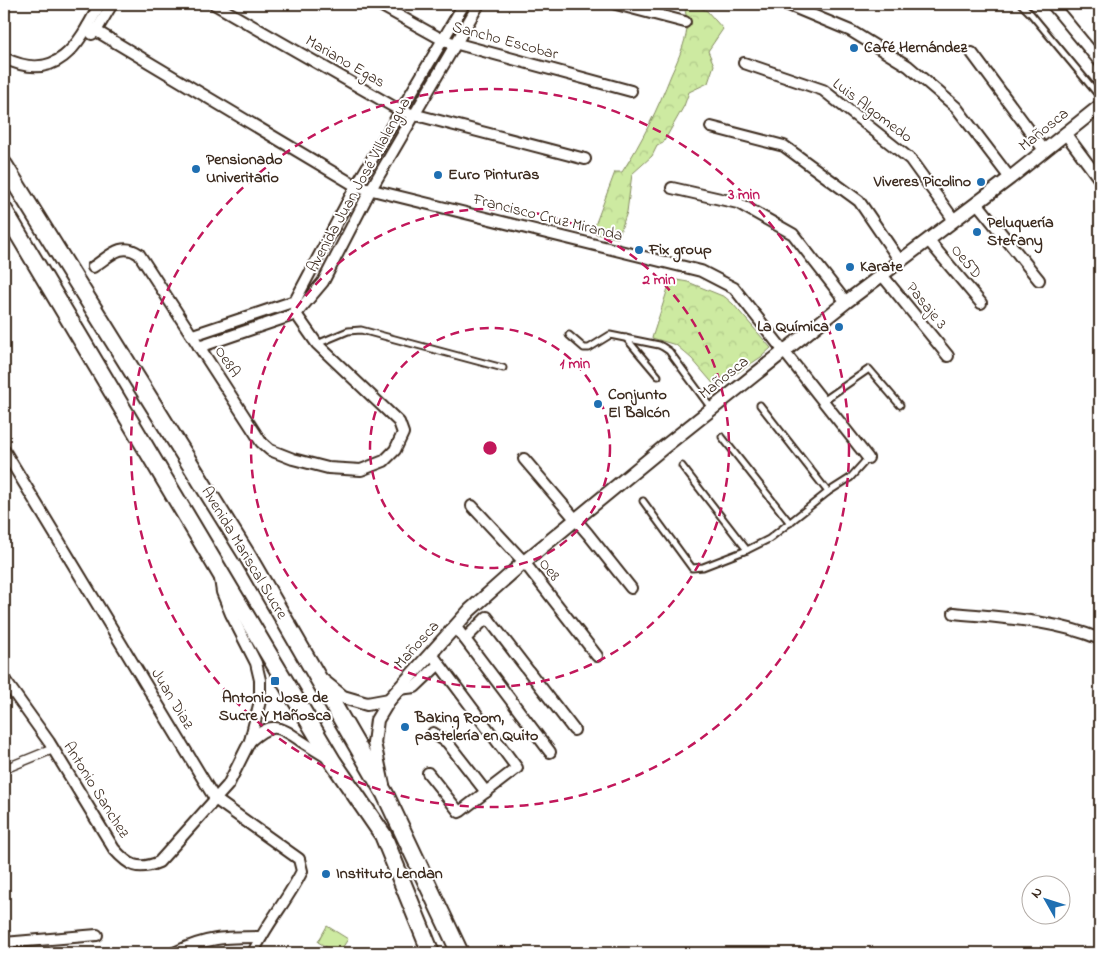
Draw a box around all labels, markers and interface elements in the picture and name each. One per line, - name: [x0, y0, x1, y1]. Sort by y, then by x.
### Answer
- street label: Sancho Escobar: [449, 15, 561, 67]
- street label: Mariano Egas: [301, 29, 389, 95]
- place label: Café Hernández: [864, 36, 969, 60]
- marker: Café Hernández: [848, 42, 860, 54]
- street label: Luis Algomedo: [827, 73, 917, 149]
- street label: Avenida Juan José Villalengua: [301, 93, 417, 277]
- street label: Mañosca: [1014, 102, 1074, 158]
- place label: Pensionado Univeritario: [206, 148, 283, 190]
- marker: Pensionado Univeritario: [190, 163, 202, 175]
- place label: Euro Pinturas: [448, 163, 539, 187]
- marker: Euro Pinturas: [432, 169, 444, 181]
- place label: Viveres Picolino: [873, 170, 971, 194]
- marker: Viveres Picolino: [975, 176, 987, 188]
- text: 3 min: [727, 184, 760, 206]
- street label: Francisco Cruz Miranda: [470, 188, 625, 248]
- place label: Peluquería Stefany: [987, 211, 1054, 254]
- marker: Peluquería Stefany: [971, 226, 983, 238]
- place label: Fix group: [648, 238, 712, 263]
- street label: Oe5D: [944, 240, 988, 284]
- marker: Fix group: [633, 244, 645, 256]
- place label: Karate: [860, 255, 903, 279]
- marker: Karate: [844, 261, 856, 273]
- text: 2 min: [642, 269, 676, 291]
- street label: Pasaje 3: [899, 277, 953, 335]
- place label: La Química: [757, 315, 829, 339]
- marker: La Química: [833, 321, 845, 333]
- street label: Oe8A: [208, 341, 246, 383]
- street label: Mañosca: [694, 350, 754, 406]
- text: 1 min: [560, 353, 591, 375]
- place label: Conjunto El Balcón: [608, 383, 670, 425]
- marker: Conjunto El Balcón: [592, 398, 604, 410]
- centre of rings: [481, 439, 499, 457]
- street label: Avenida Mariscal Sucre: [195, 482, 294, 625]
- street label: Oe8: [532, 553, 566, 587]
- street label: Mañosca: [389, 615, 445, 675]
- street label: Juan Diaz: [144, 664, 200, 734]
- marker: Antonio Jose de Sucre Y Mañosca: [269, 675, 281, 687]
- place label: Antonio Jose de Sucre Y Mañosca: [219, 686, 332, 728]
- place label: Baking Room, pastelería en Quito: [414, 706, 538, 748]
- marker: Baking Room, pastelería en Quito: [399, 721, 411, 733]
- street label: Antonio Sanchez: [57, 737, 135, 843]
- place label: Instituto Lendan: [336, 862, 443, 886]
- marker: Instituto Lendan: [320, 868, 332, 880]
- north arrow: [1022, 874, 1072, 924]
- text: N: [1026, 882, 1048, 903]

